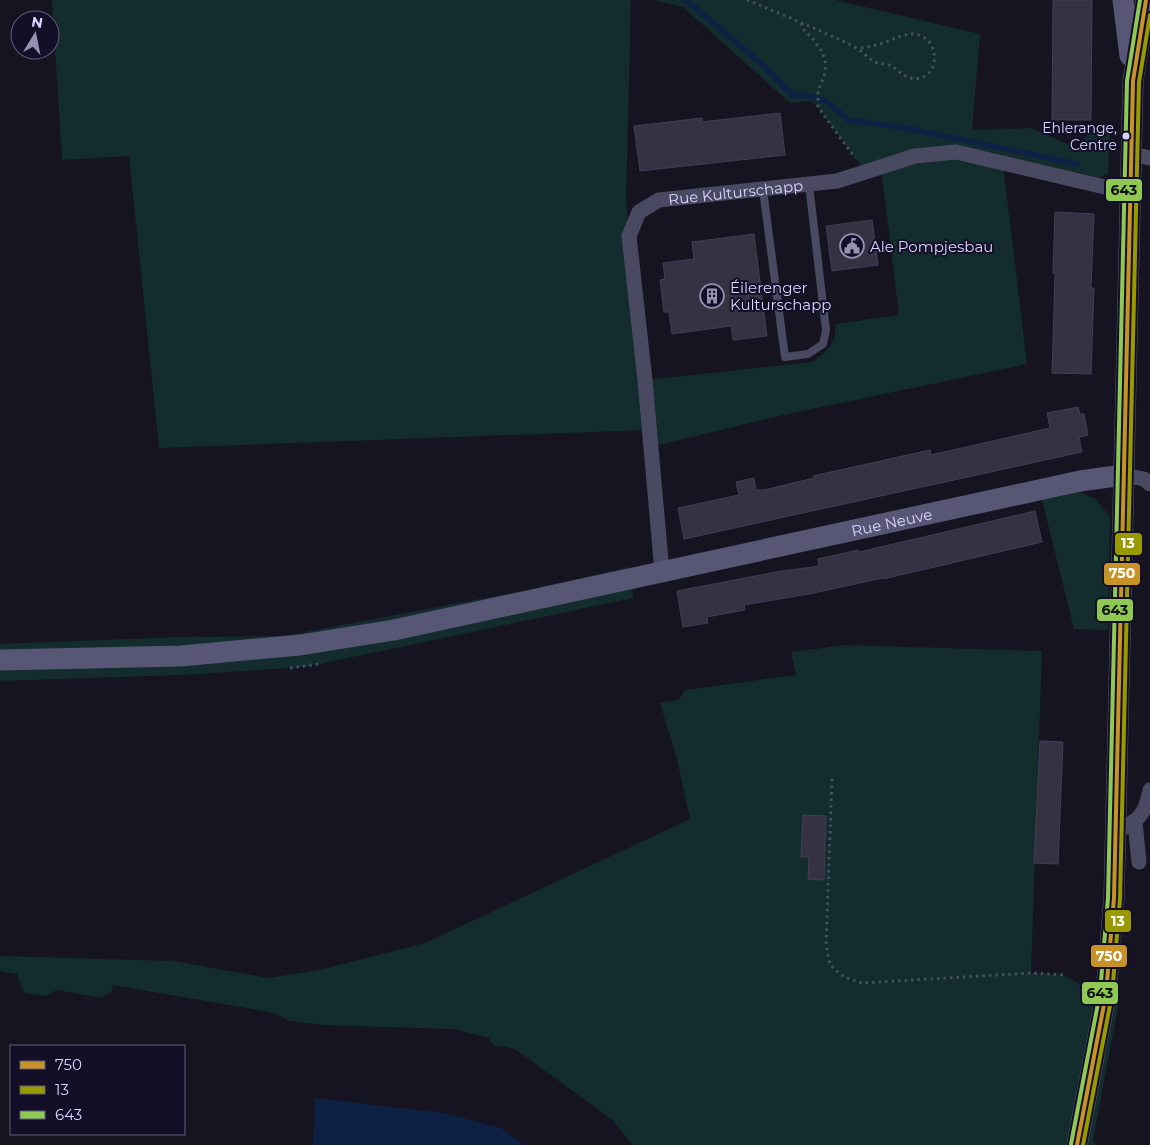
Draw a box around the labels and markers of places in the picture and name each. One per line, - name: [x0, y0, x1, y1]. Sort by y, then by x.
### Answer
- place label: Ehlerange, Centre: [1042, 119, 1117, 154]
- marker: Ehlerange, Centre: [1121, 131, 1131, 141]
- public building icon: Ale Pompjesbau: [839, 233, 865, 259]
- place label: Ale Pompjesbau: [870, 237, 993, 256]
- place label: Éilerenger Kulturschapp: [730, 278, 832, 314]
- building icon: Éilerenger Kulturschapp: [699, 283, 725, 309]

